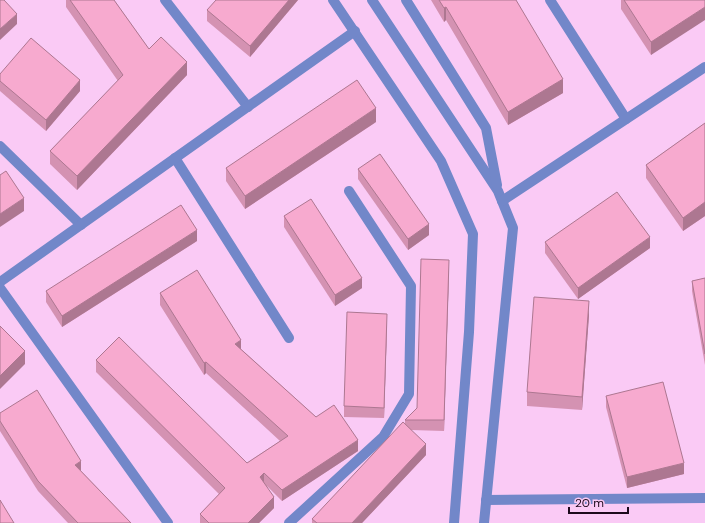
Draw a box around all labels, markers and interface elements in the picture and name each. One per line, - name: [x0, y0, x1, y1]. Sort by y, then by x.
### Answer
- scale bar: [569, 489, 628, 515]
- text: 20 m: [575, 495, 604, 511]

